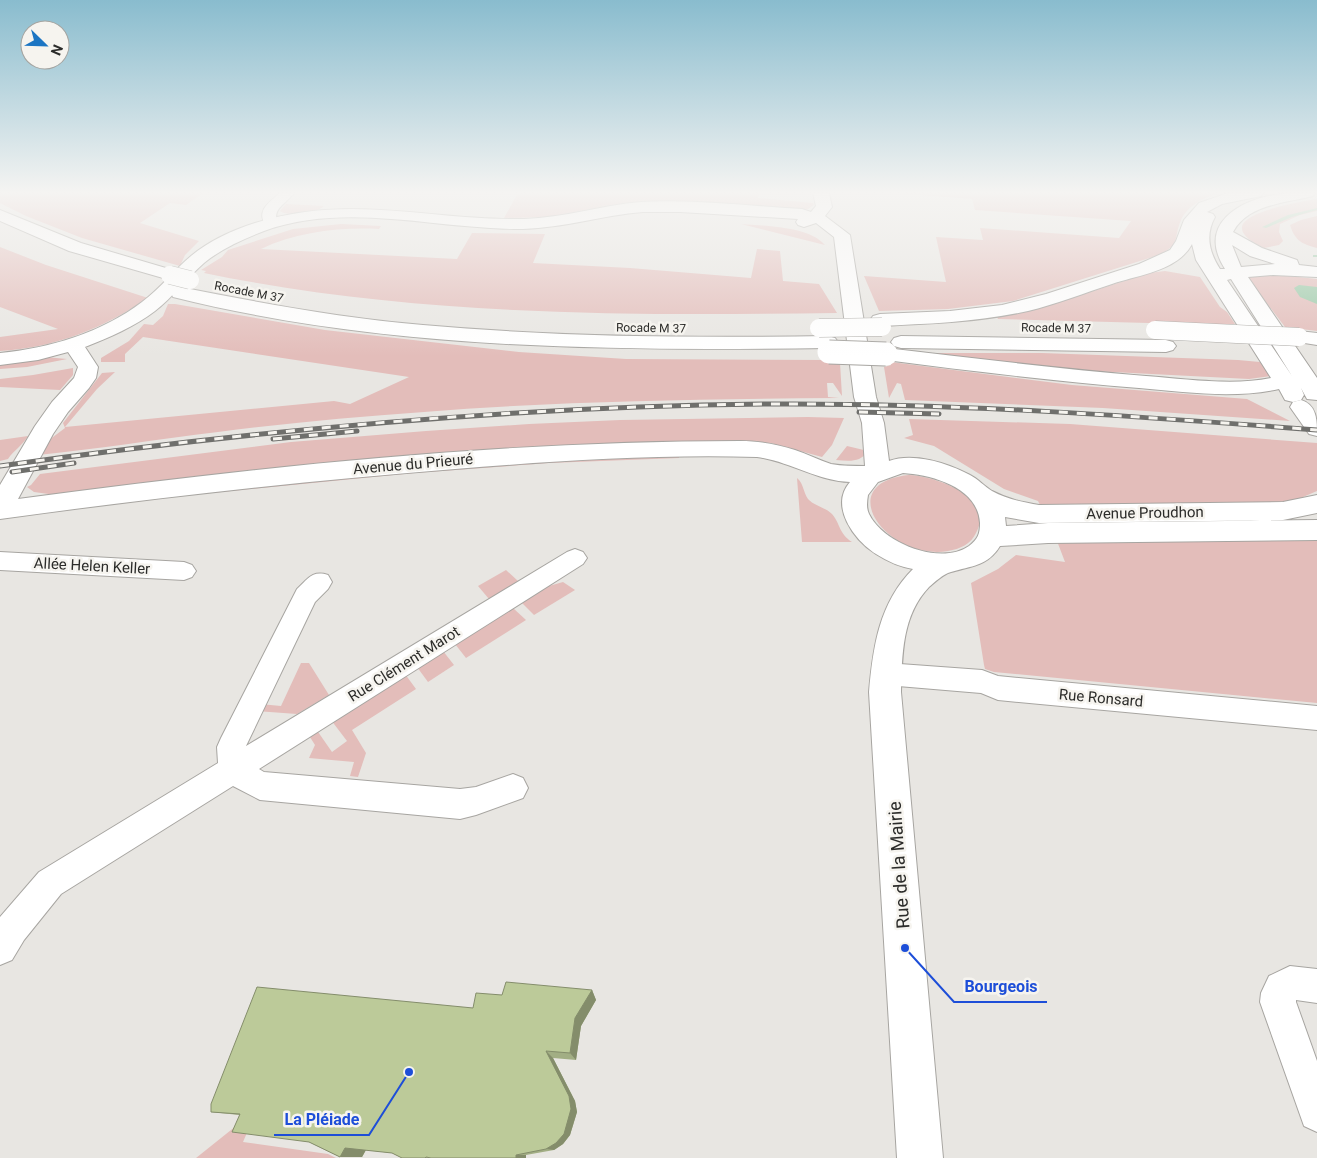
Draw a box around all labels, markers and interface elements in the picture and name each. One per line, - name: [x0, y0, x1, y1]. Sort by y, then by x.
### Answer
- north arrow: [20, 20, 70, 70]
- text: N: [48, 42, 66, 58]
- street label: Rocade M 37: [213, 278, 285, 306]
- street label: Rocade M 37: [616, 320, 686, 336]
- street label: Rocade M 37: [1021, 320, 1091, 336]
- street label: Avenue du Prieuré: [352, 450, 474, 478]
- street label: Avenue Proudhon: [1086, 503, 1204, 523]
- street label: Allée Helen Keller: [33, 554, 151, 578]
- street label: Rue Clément Marot: [345, 622, 463, 706]
- street label: Rue Ronsard: [1058, 685, 1144, 711]
- street label: Rue de la Mairie: [884, 801, 913, 929]
- callout: Bourgeois: [954, 971, 1047, 1002]
- text: Bourgeois: [964, 977, 1038, 996]
- callout: La Pléiade: [274, 1104, 369, 1135]
- text: La Pléiade: [285, 1110, 360, 1129]

